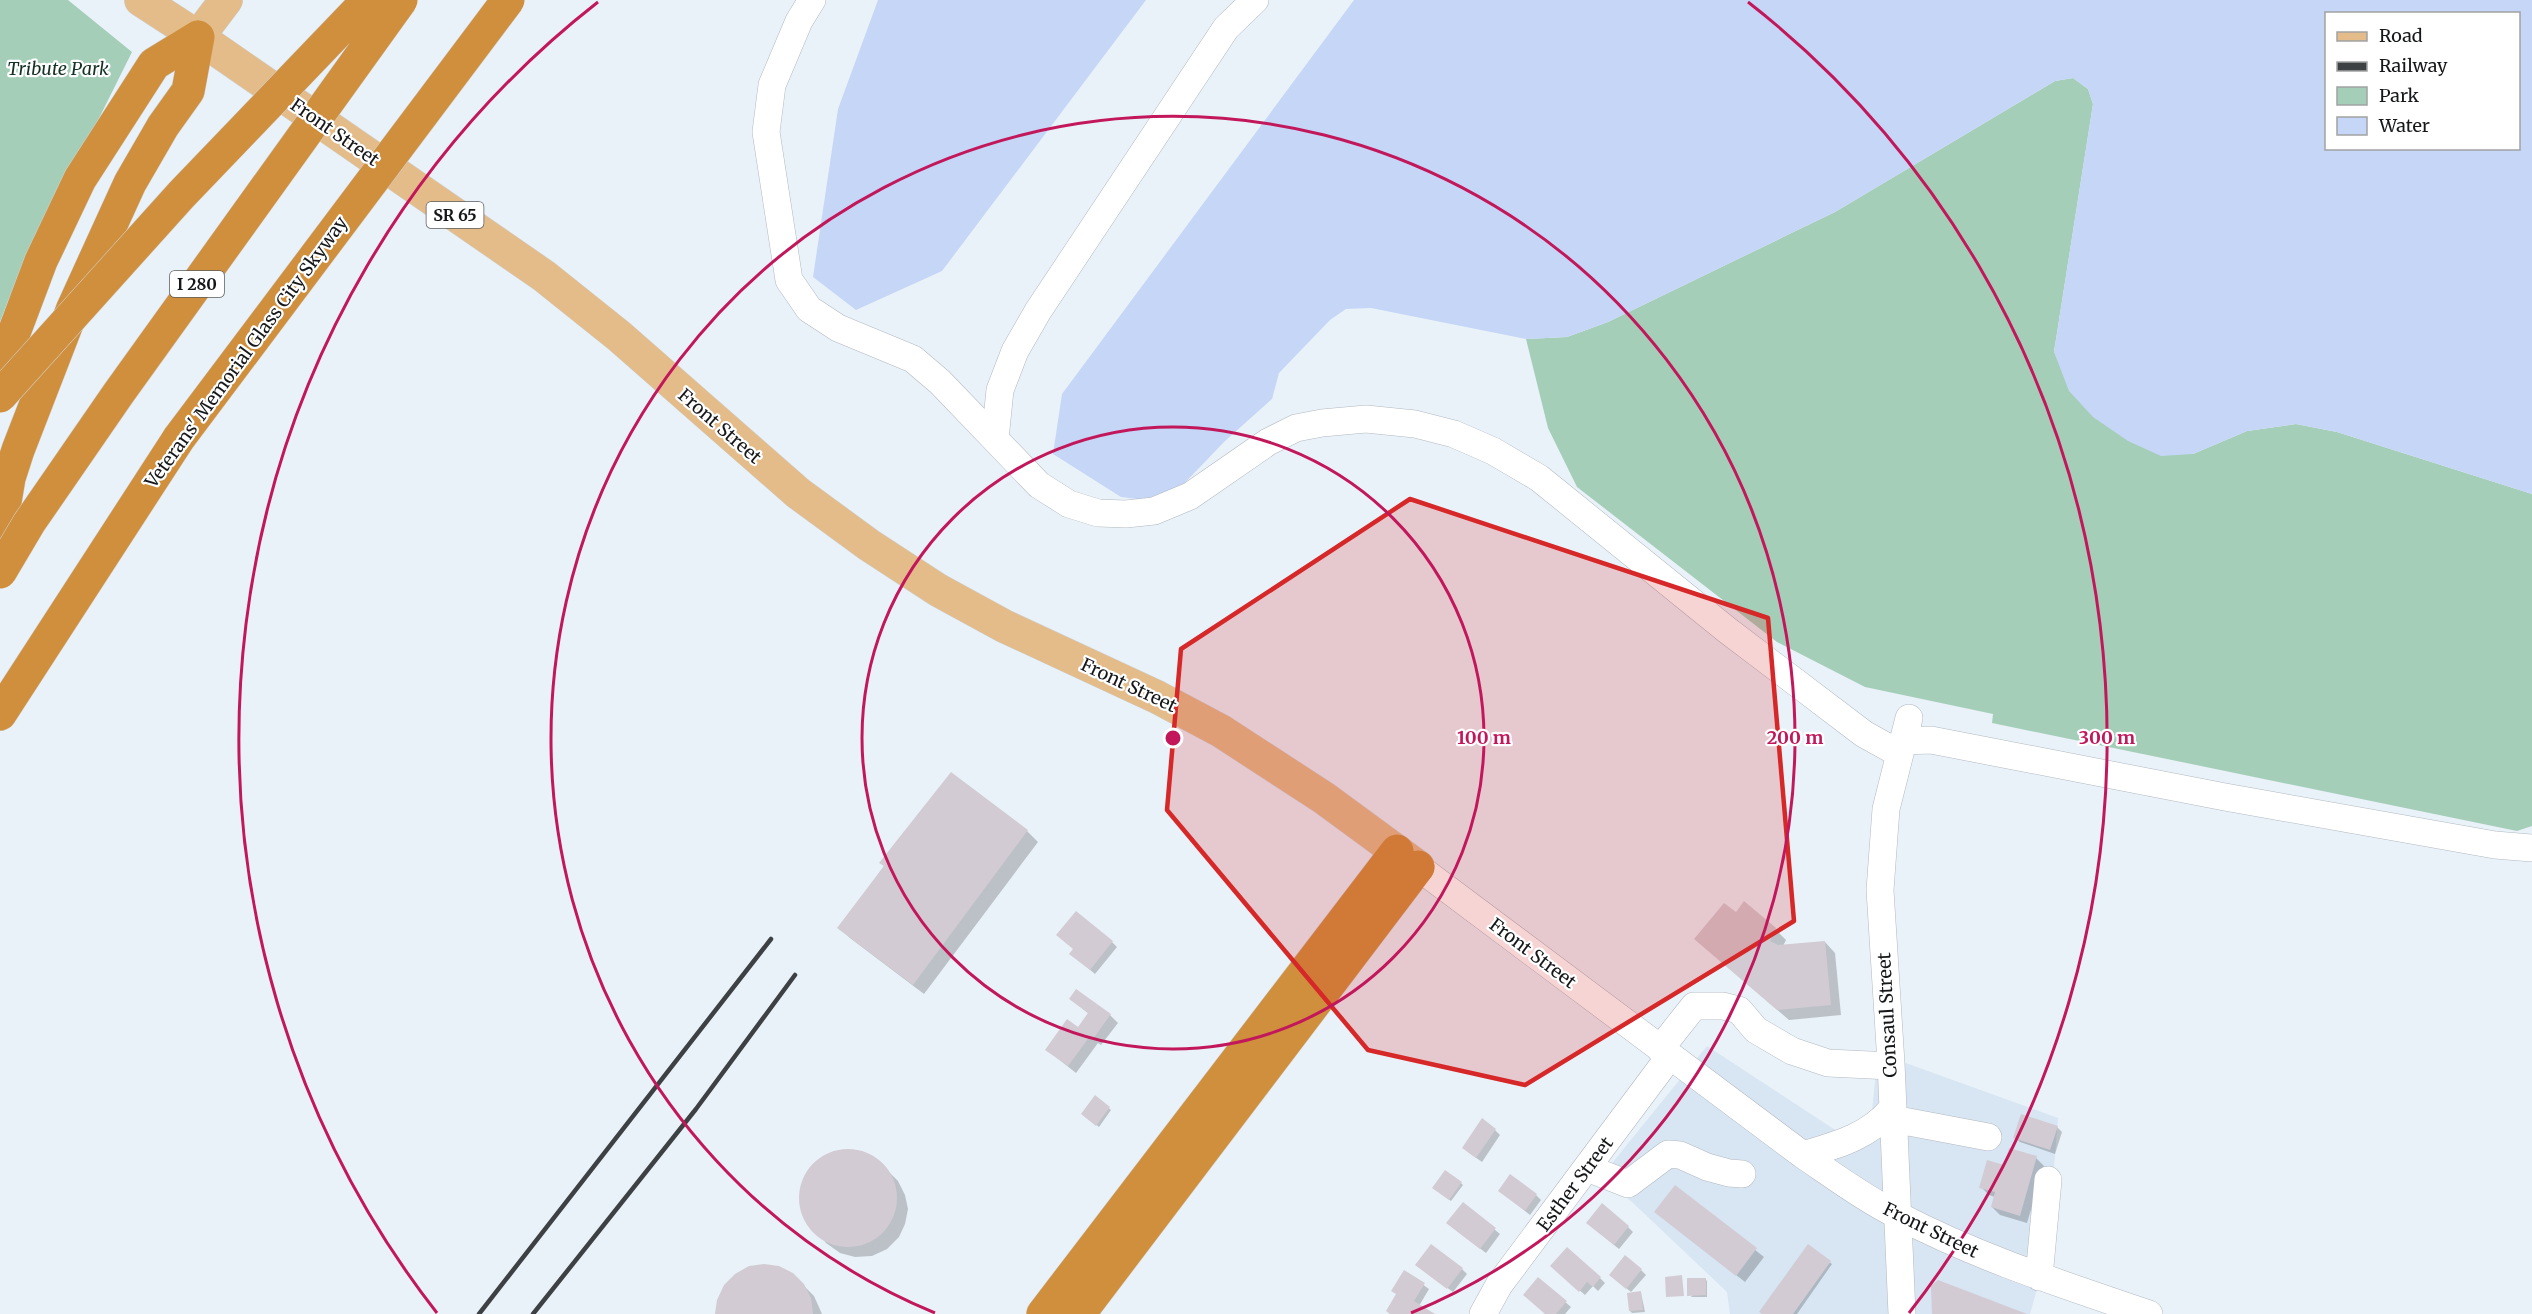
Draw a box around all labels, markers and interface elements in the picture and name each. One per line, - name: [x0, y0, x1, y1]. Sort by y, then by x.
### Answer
- legend: [2325, 12, 2520, 150]
- text: Road: [2379, 24, 2423, 47]
- text: Railway: [2379, 54, 2448, 77]
- park label: Tribute Park: [7, 57, 109, 80]
- text: Park: [2379, 84, 2420, 107]
- street label: Front Street: [286, 93, 384, 171]
- text: Water: [2378, 114, 2430, 137]
- road number: SR 65: [426, 202, 484, 228]
- street label: Veterans' Memorial Glass City Skyway: [139, 211, 353, 493]
- road number: I 280: [170, 271, 224, 297]
- street label: Front Street: [674, 384, 766, 468]
- street label: Front Street: [1077, 653, 1181, 717]
- text: 100 m: [1457, 726, 1511, 749]
- text: 200 m: [1767, 726, 1823, 749]
- text: 300 m: [2079, 726, 2135, 749]
- centre of rings: [1163, 728, 1183, 748]
- street label: Front Street: [1485, 913, 1581, 993]
- street label: Consaul Street: [1872, 952, 1902, 1078]
- street label: Esther Street: [1532, 1132, 1618, 1236]
- street label: Front Street: [1880, 1197, 1982, 1263]

